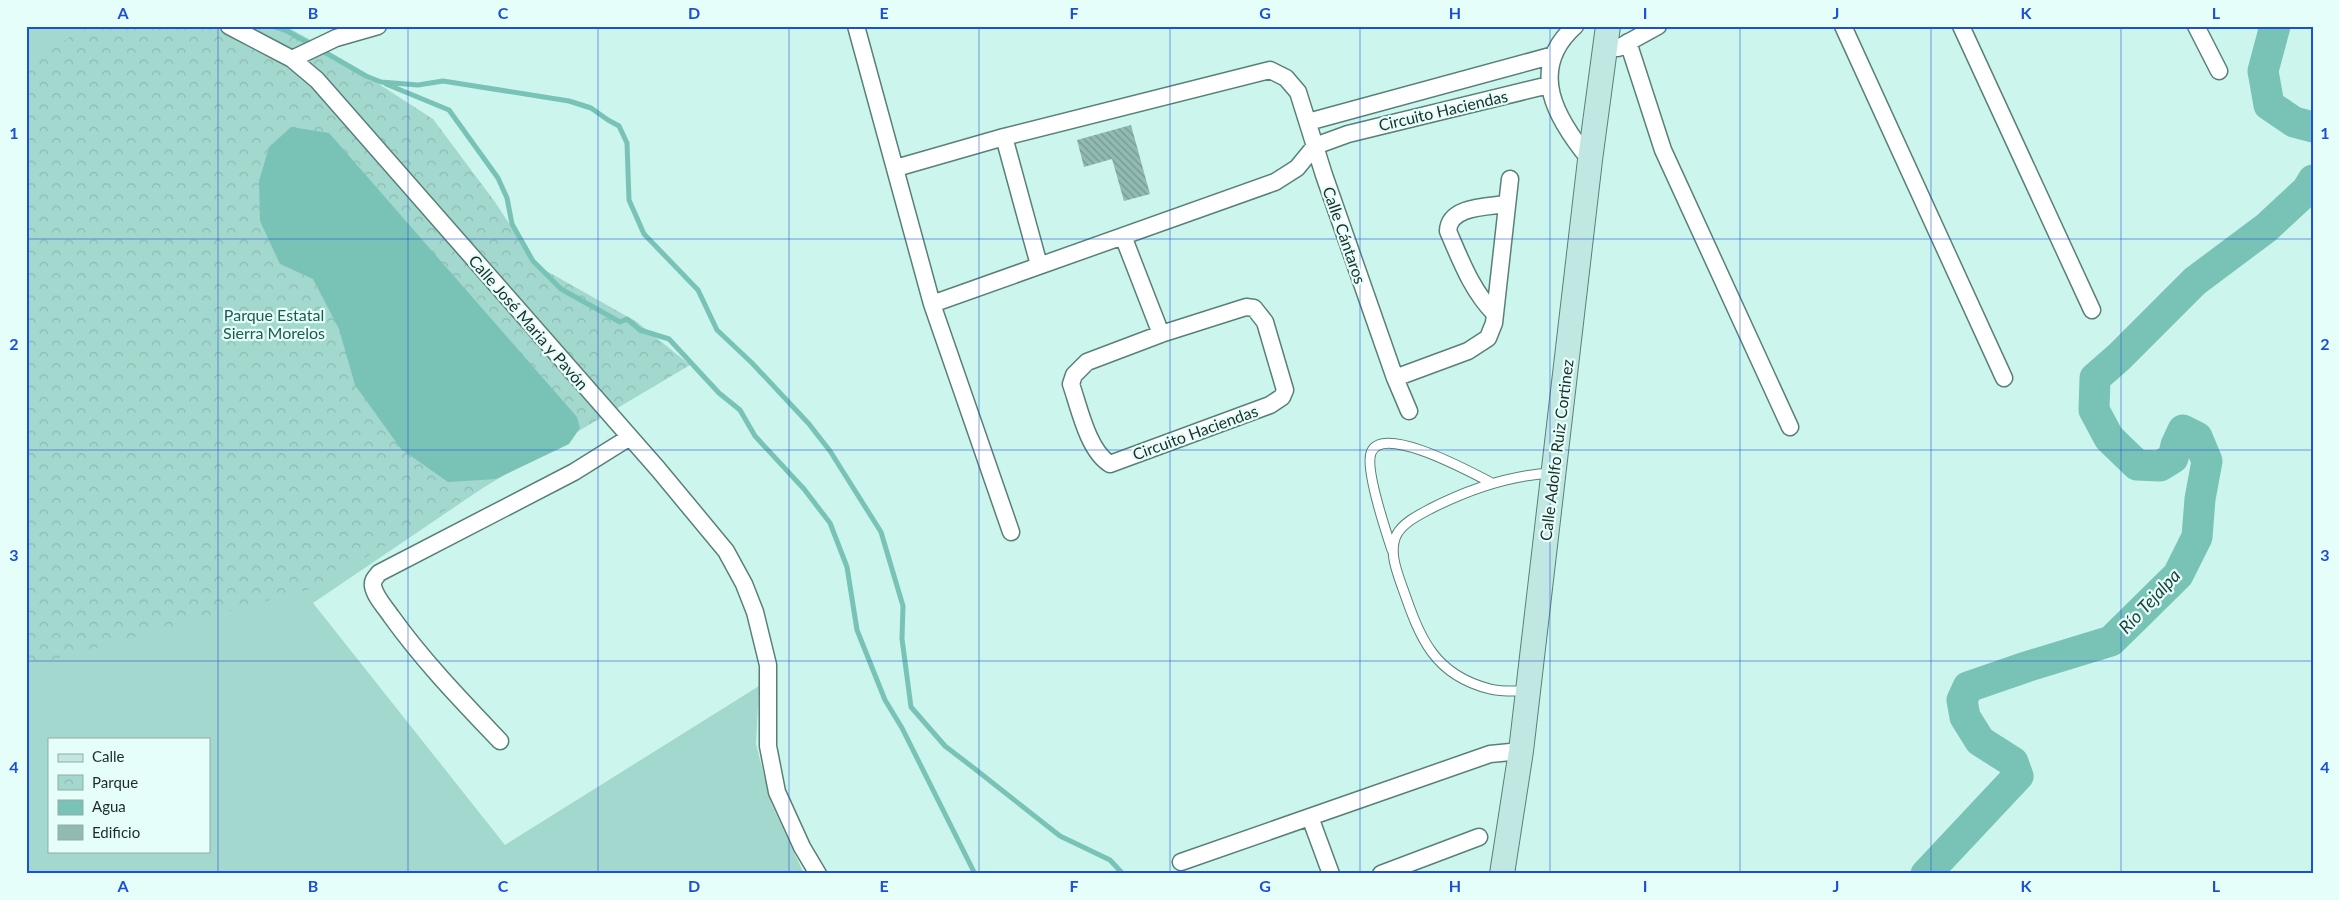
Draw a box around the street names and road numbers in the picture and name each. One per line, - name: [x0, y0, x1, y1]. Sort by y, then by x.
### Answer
- street label: Circuito Haciendas: [1377, 86, 1509, 134]
- street label: Calle Cántaros: [1320, 184, 1371, 286]
- street label: Calle José Maria y Pavón: [465, 251, 593, 393]
- street label: Calle Adolfo Ruiz Cortinez: [1535, 358, 1577, 542]
- street label: Circuito Haciendas: [1130, 400, 1260, 463]

